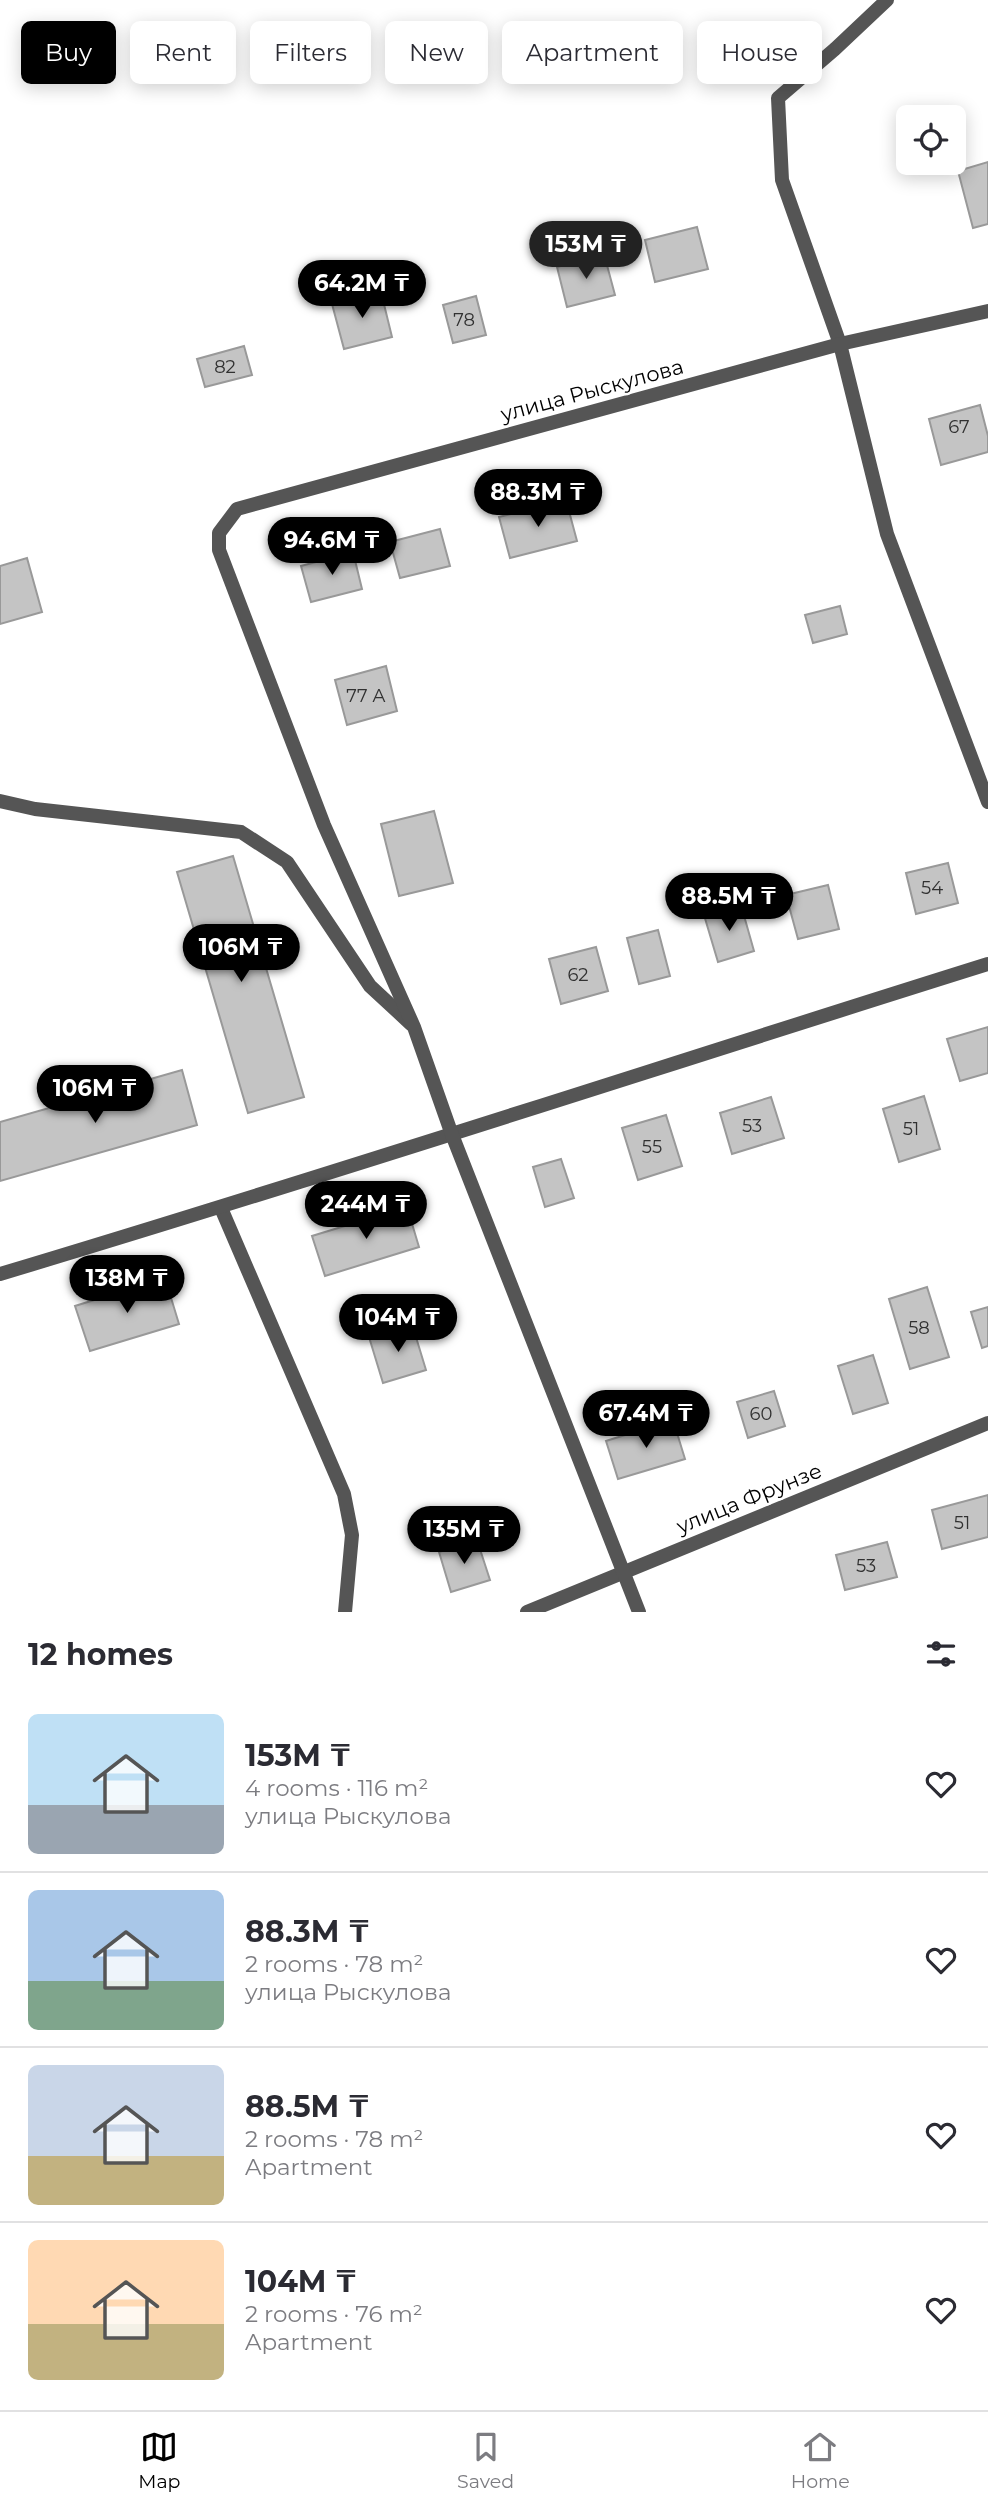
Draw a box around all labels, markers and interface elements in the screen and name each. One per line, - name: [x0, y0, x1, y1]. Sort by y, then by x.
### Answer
- chip: Buy: [21, 21, 116, 84]
- chip: Rent: [130, 21, 236, 84]
- chip: Filters: [250, 21, 371, 84]
- chip: New: [385, 21, 488, 84]
- chip: Apartment: [502, 21, 683, 84]
- chip: House: [697, 21, 822, 84]
- map controls: [896, 105, 966, 175]
- button: locate: [896, 105, 966, 175]
- pin: 153M ₸: [529, 222, 643, 281]
- text: 153M ₸: [545, 230, 627, 258]
- pin: 64.2M ₸: [297, 260, 427, 320]
- text: 64.2M ₸: [314, 269, 410, 297]
- house number: 78: [453, 309, 475, 331]
- street label: улица Рыскулова: [497, 354, 686, 427]
- house number: 82: [214, 356, 236, 378]
- house number: 67: [948, 416, 970, 438]
- pin: 88.3M ₸: [473, 470, 603, 529]
- text: 88.3M ₸: [490, 478, 586, 506]
- pin: 94.6M ₸: [267, 518, 397, 577]
- text: 94.6M ₸: [284, 526, 380, 554]
- house number: 77 А: [346, 685, 386, 707]
- pin: 88.5M ₸: [664, 874, 794, 933]
- house number: 54: [921, 877, 943, 899]
- text: 88.5M ₸: [681, 882, 777, 910]
- pin: 106M ₸: [184, 925, 298, 984]
- text: 106M ₸: [199, 933, 283, 961]
- house number: 62: [567, 964, 589, 986]
- pin: 106M ₸: [38, 1066, 152, 1125]
- text: 106M ₸: [53, 1074, 137, 1102]
- house number: 53: [742, 1115, 762, 1137]
- house number: 51: [903, 1118, 919, 1140]
- house number: 55: [642, 1136, 662, 1158]
- pin: 244M ₸: [309, 1182, 423, 1241]
- text: 244M ₸: [321, 1190, 411, 1218]
- pin: 138M ₸: [70, 1256, 184, 1315]
- text: 138M ₸: [85, 1264, 169, 1292]
- pin: 104M ₸: [341, 1294, 455, 1354]
- text: 104M ₸: [355, 1303, 441, 1331]
- house number: 58: [908, 1317, 930, 1339]
- pin: 67.4M ₸: [581, 1390, 711, 1450]
- text: 67.4M ₸: [599, 1399, 693, 1427]
- house number: 60: [750, 1403, 772, 1425]
- street label: улица Фрунзе: [672, 1457, 825, 1539]
- pin: 135M ₸: [407, 1506, 521, 1566]
- house number: 51: [954, 1512, 970, 1534]
- text: 135M ₸: [423, 1515, 505, 1543]
- house number: 53: [856, 1555, 876, 1577]
- icon: filters: [922, 1635, 960, 1673]
- text: 12 homes: [28, 1636, 173, 1673]
- text: 153M ₸: [245, 1737, 351, 1774]
- icon: home: [84, 1742, 168, 1826]
- icon: heart: [922, 1765, 960, 1803]
- text: 4 rooms · 116 m²: [245, 1774, 428, 1802]
- text: улица Рыскулова: [245, 1802, 451, 1830]
- text: 88.3M ₸: [245, 1913, 370, 1950]
- icon: home: [84, 1918, 168, 2002]
- icon: heart: [922, 1941, 960, 1979]
- text: 2 rooms · 78 m²: [245, 1950, 423, 1978]
- text: улица Рыскулова: [245, 1978, 451, 2006]
- text: 88.5M ₸: [245, 2088, 370, 2125]
- icon: home: [84, 2093, 168, 2177]
- icon: heart: [922, 2116, 960, 2154]
- text: 2 rooms · 78 m²: [245, 2125, 423, 2153]
- text: Apartment: [245, 2153, 373, 2181]
- text: 104M ₸: [245, 2263, 357, 2300]
- icon: home: [84, 2268, 168, 2352]
- icon: heart: [922, 2291, 960, 2329]
- text: 2 rooms · 76 m²: [245, 2300, 423, 2328]
- text: Apartment: [245, 2328, 373, 2356]
- tab: Map: [138, 2428, 181, 2493]
- tab: Saved: [457, 2428, 514, 2493]
- tab: Home: [791, 2428, 850, 2493]

